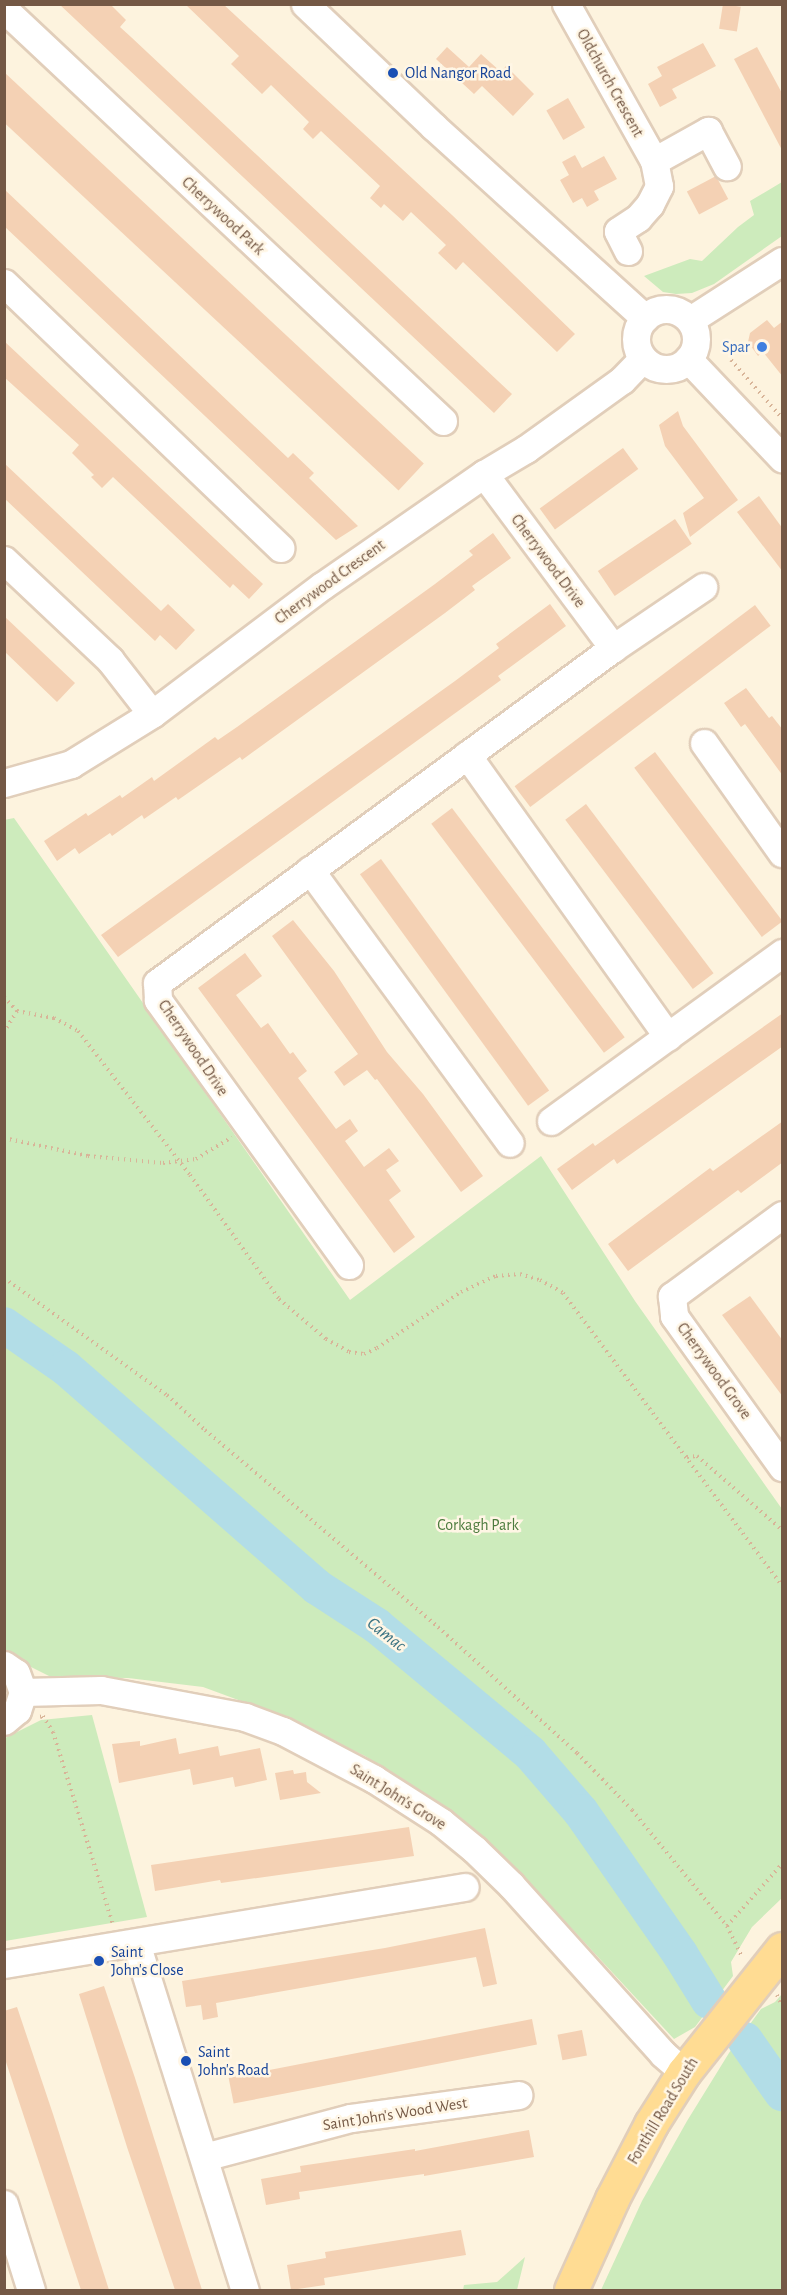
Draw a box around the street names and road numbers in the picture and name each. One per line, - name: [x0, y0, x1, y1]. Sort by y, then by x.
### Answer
- street label: Oldchurch Crescent: [572, 26, 648, 140]
- street label: Cherrywood Park: [178, 173, 268, 259]
- street label: Cherrywood Drive: [507, 511, 589, 611]
- street label: Cherrywood Crescent: [271, 535, 389, 629]
- street label: Cherrywood Drive: [154, 996, 232, 1100]
- street label: Cherrywood Grove: [673, 1319, 755, 1423]
- street label: Saint John's Grove: [346, 1760, 450, 1834]
- street label: Fonthill Road South: [624, 2054, 702, 2168]
- street label: Saint John's Wood West: [321, 2093, 469, 2135]

